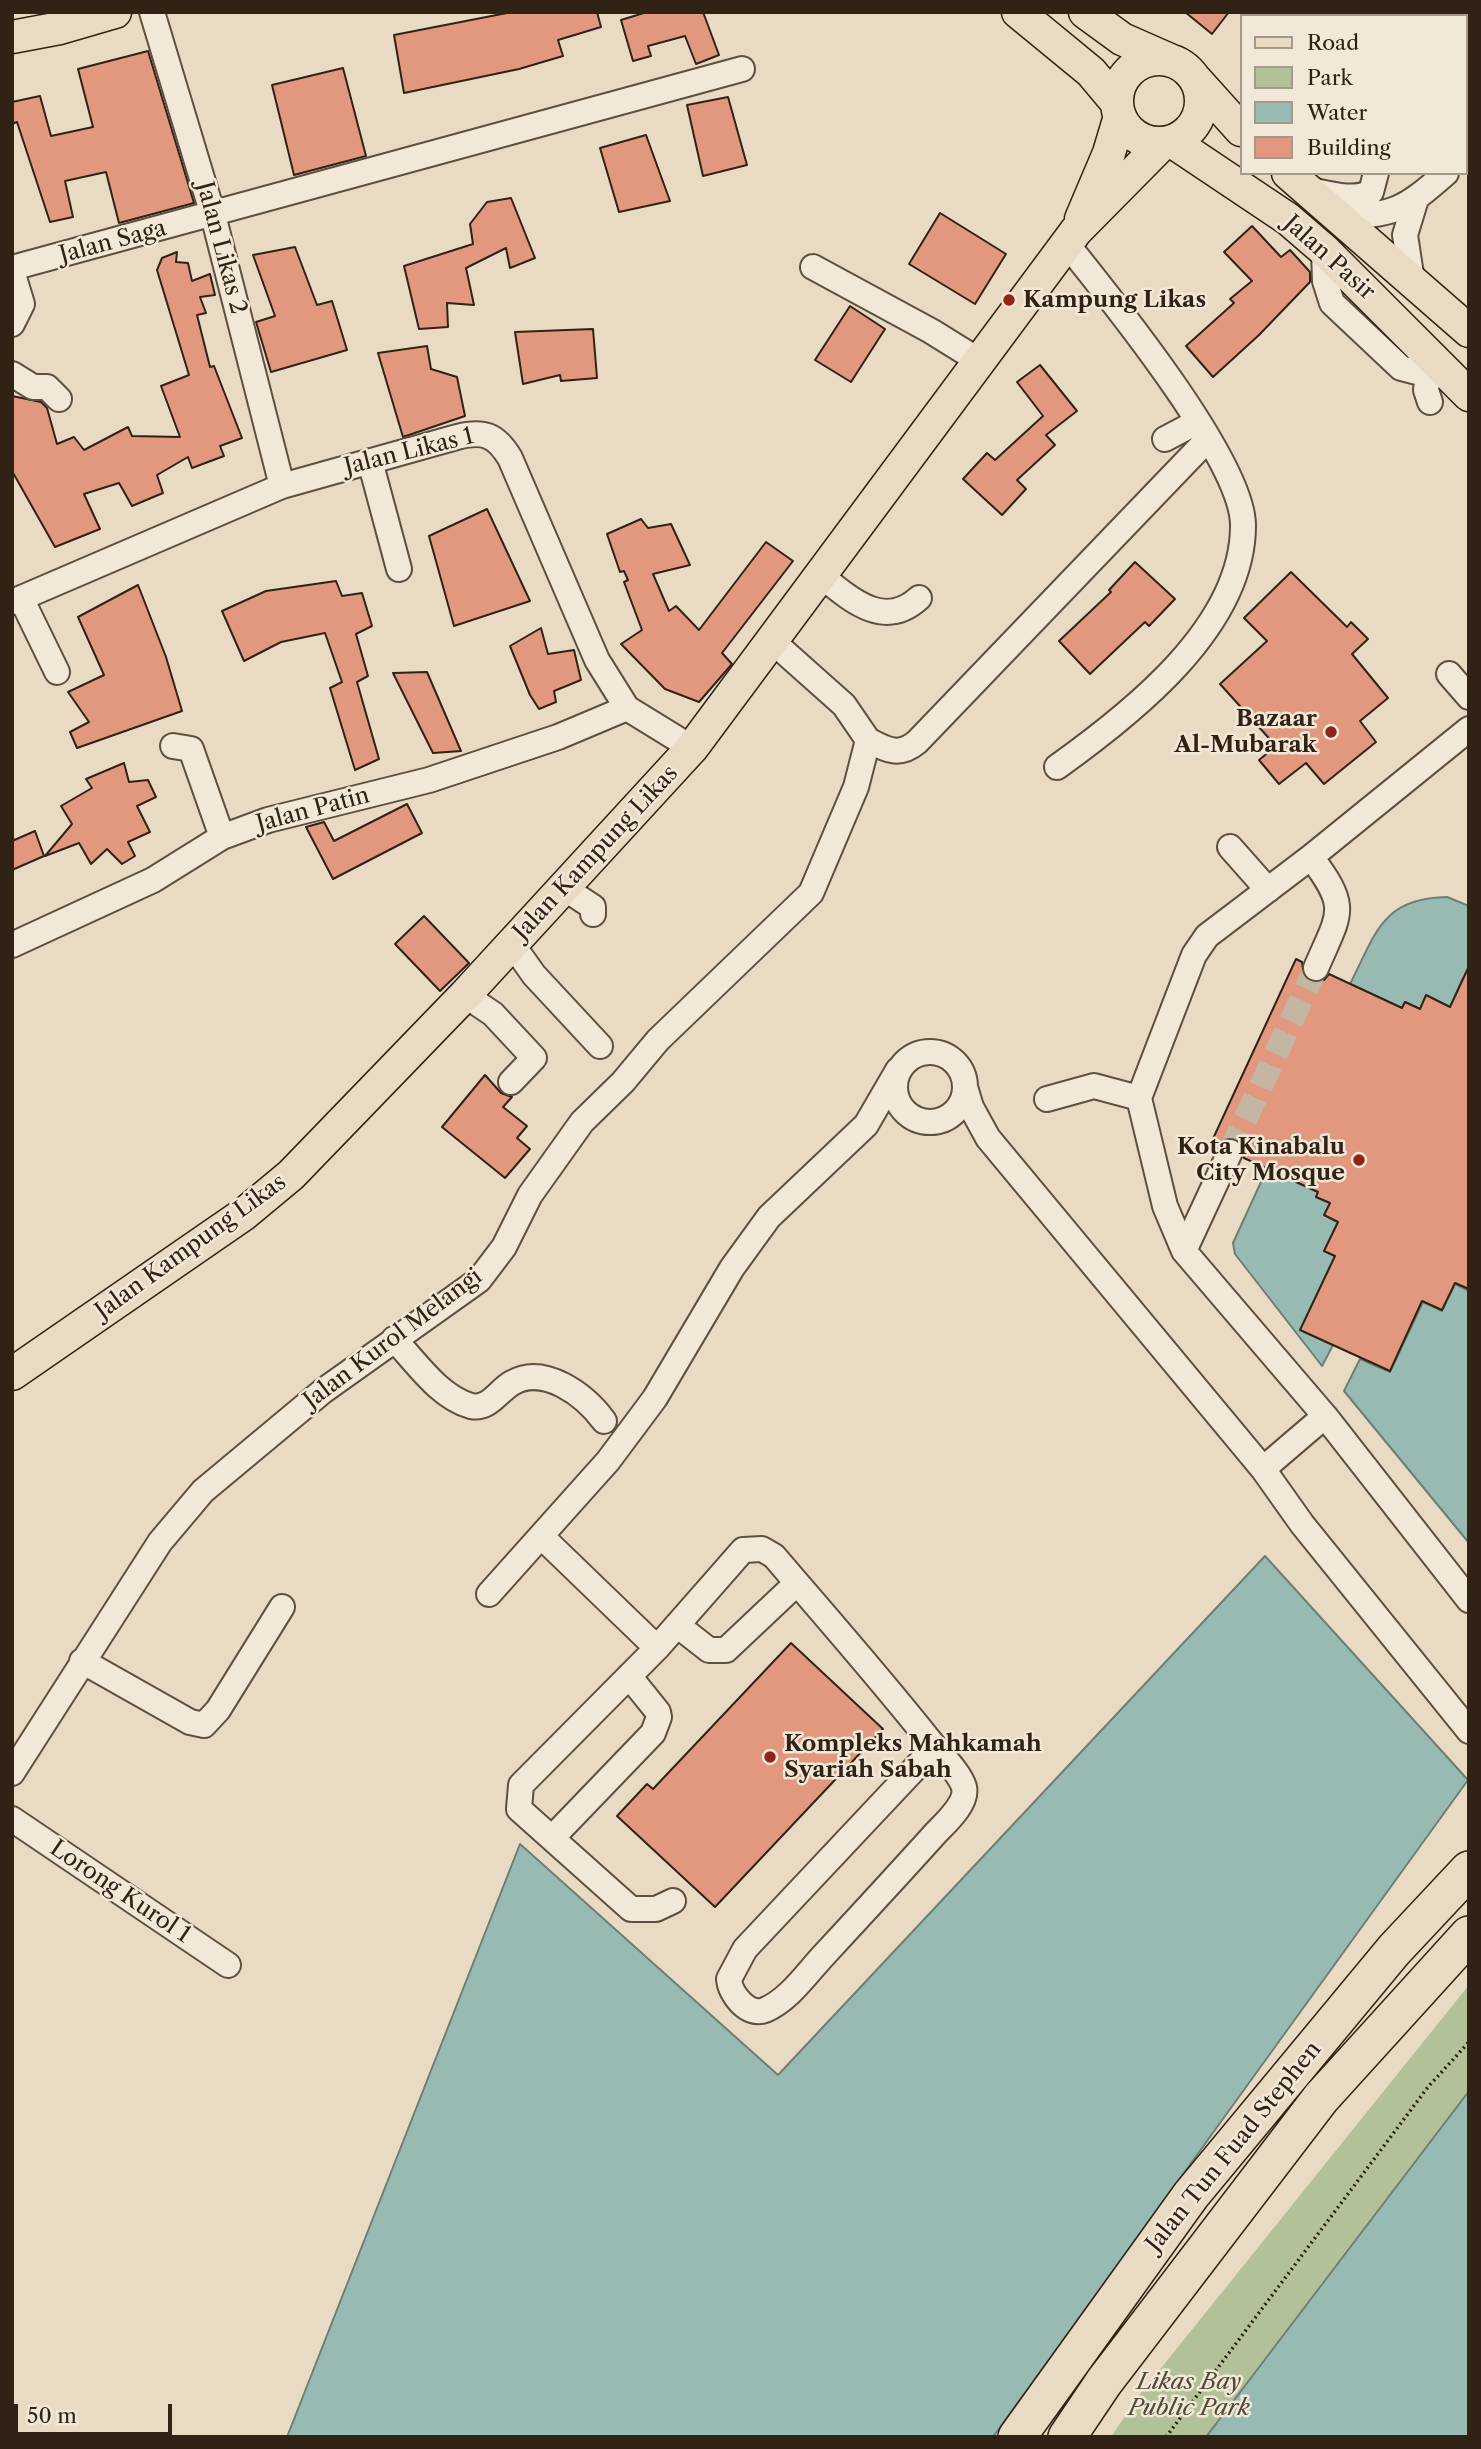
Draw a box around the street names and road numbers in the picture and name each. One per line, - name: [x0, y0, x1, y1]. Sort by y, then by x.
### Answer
- street label: Jalan Likas 2: [190, 179, 252, 317]
- street label: Jalan Pasir: [1278, 210, 1380, 306]
- street label: Jalan Saga: [57, 215, 169, 269]
- street label: Jalan Likas 1: [341, 423, 477, 481]
- street label: Jalan Kampung Likas: [508, 760, 684, 946]
- street label: Jalan Patin: [253, 782, 373, 838]
- street label: Jalan Kampung Likas: [90, 1169, 292, 1325]
- street label: Jalan Kurol Melangi: [298, 1263, 488, 1415]
- street label: Lorong Kurol 1: [45, 1835, 195, 1949]
- street label: Jalan Tun Fuad Stephen: [1141, 2036, 1327, 2258]

